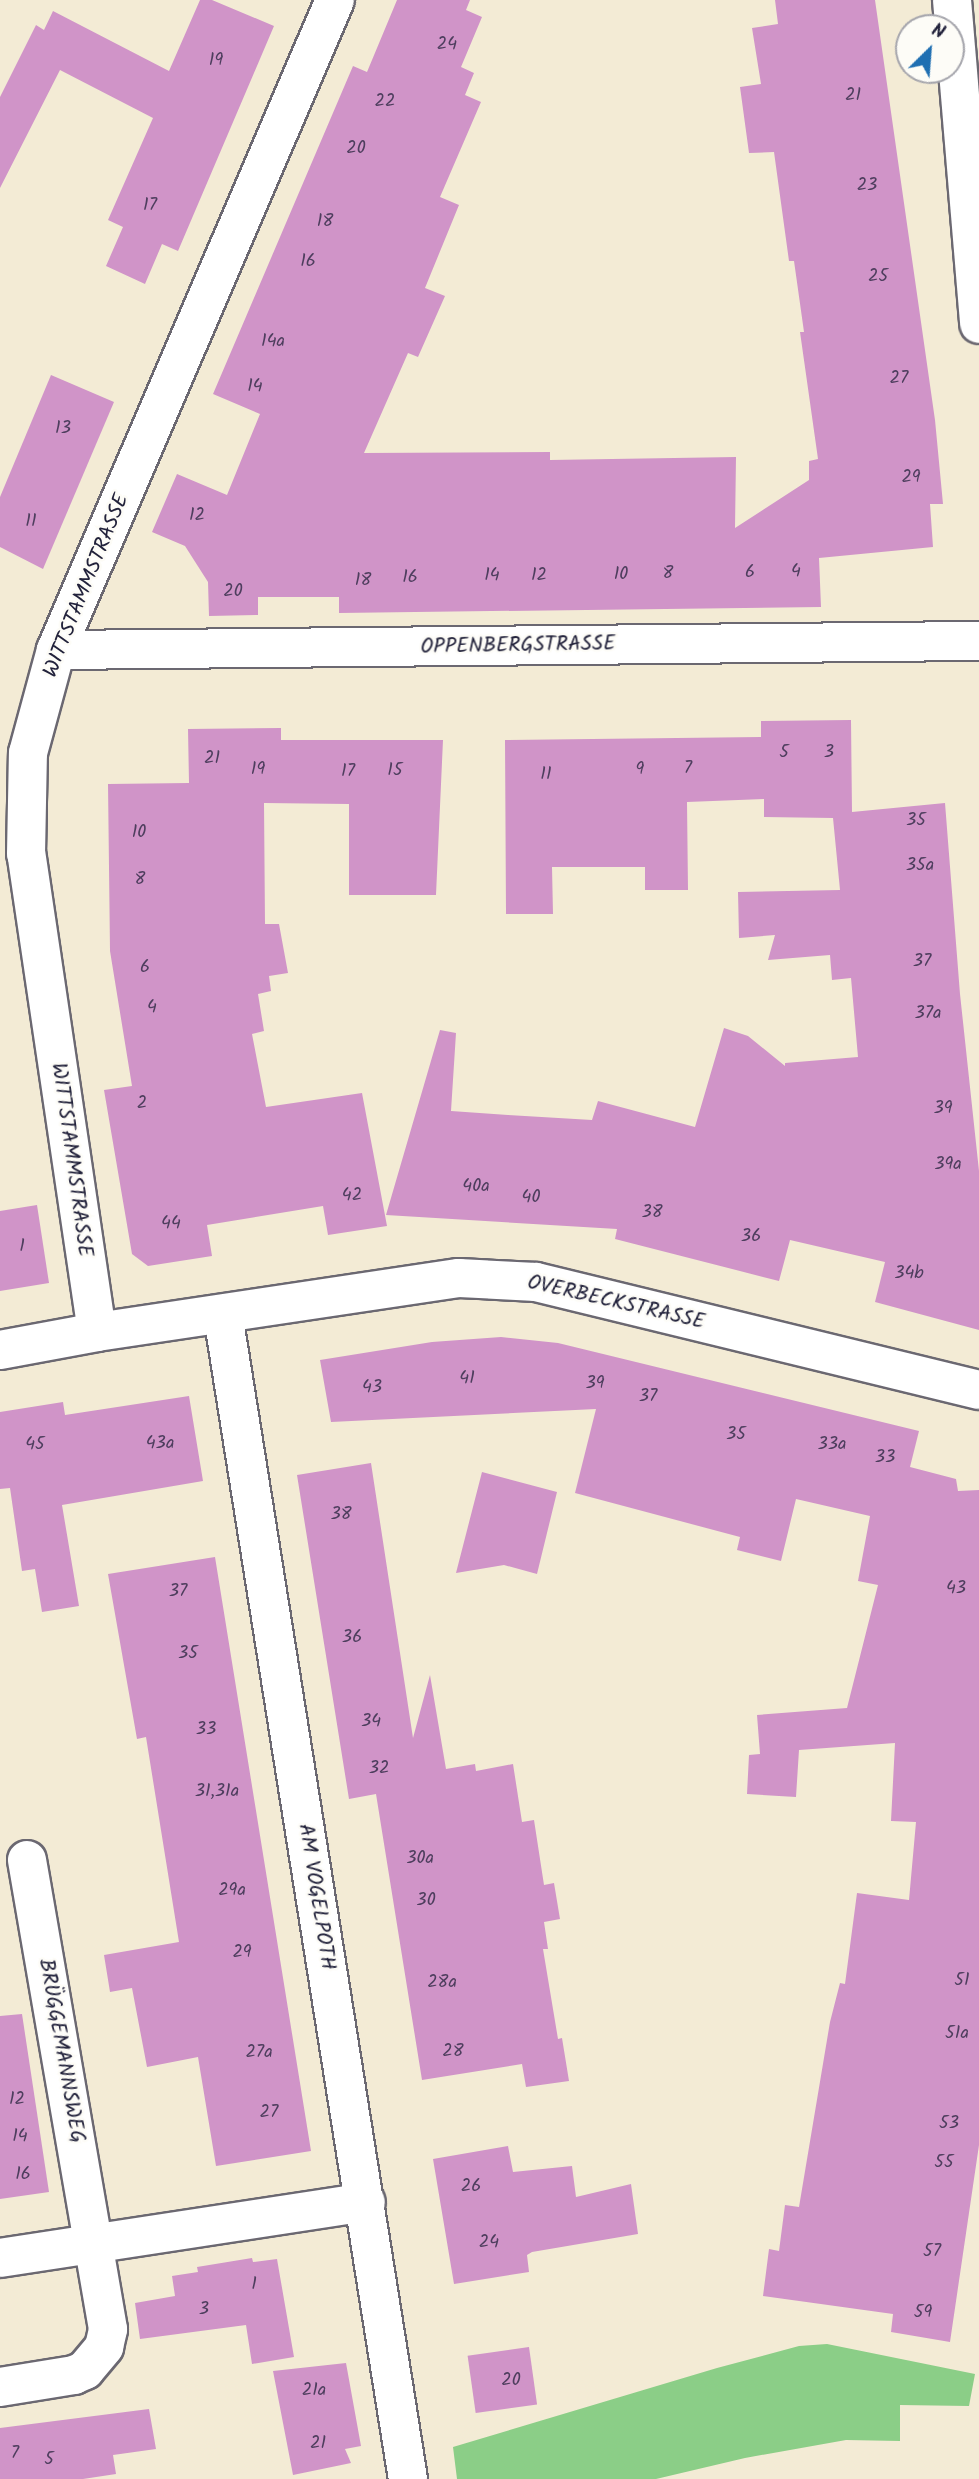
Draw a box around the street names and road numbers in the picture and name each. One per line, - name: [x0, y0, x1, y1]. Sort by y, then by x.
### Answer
- street label: WITTSTAMMSTRASSE: [39, 491, 135, 681]
- street label: OPPENBERGSTRASSE: [420, 632, 616, 660]
- street label: WITTSTAMMSTRASSE: [45, 1061, 97, 1259]
- street label: OVERBECKSTRASSE: [525, 1270, 707, 1336]
- street label: AM VOGELPOTH: [292, 1822, 340, 1972]
- street label: BRÜGGEMANNSWEG: [32, 1957, 90, 2145]

